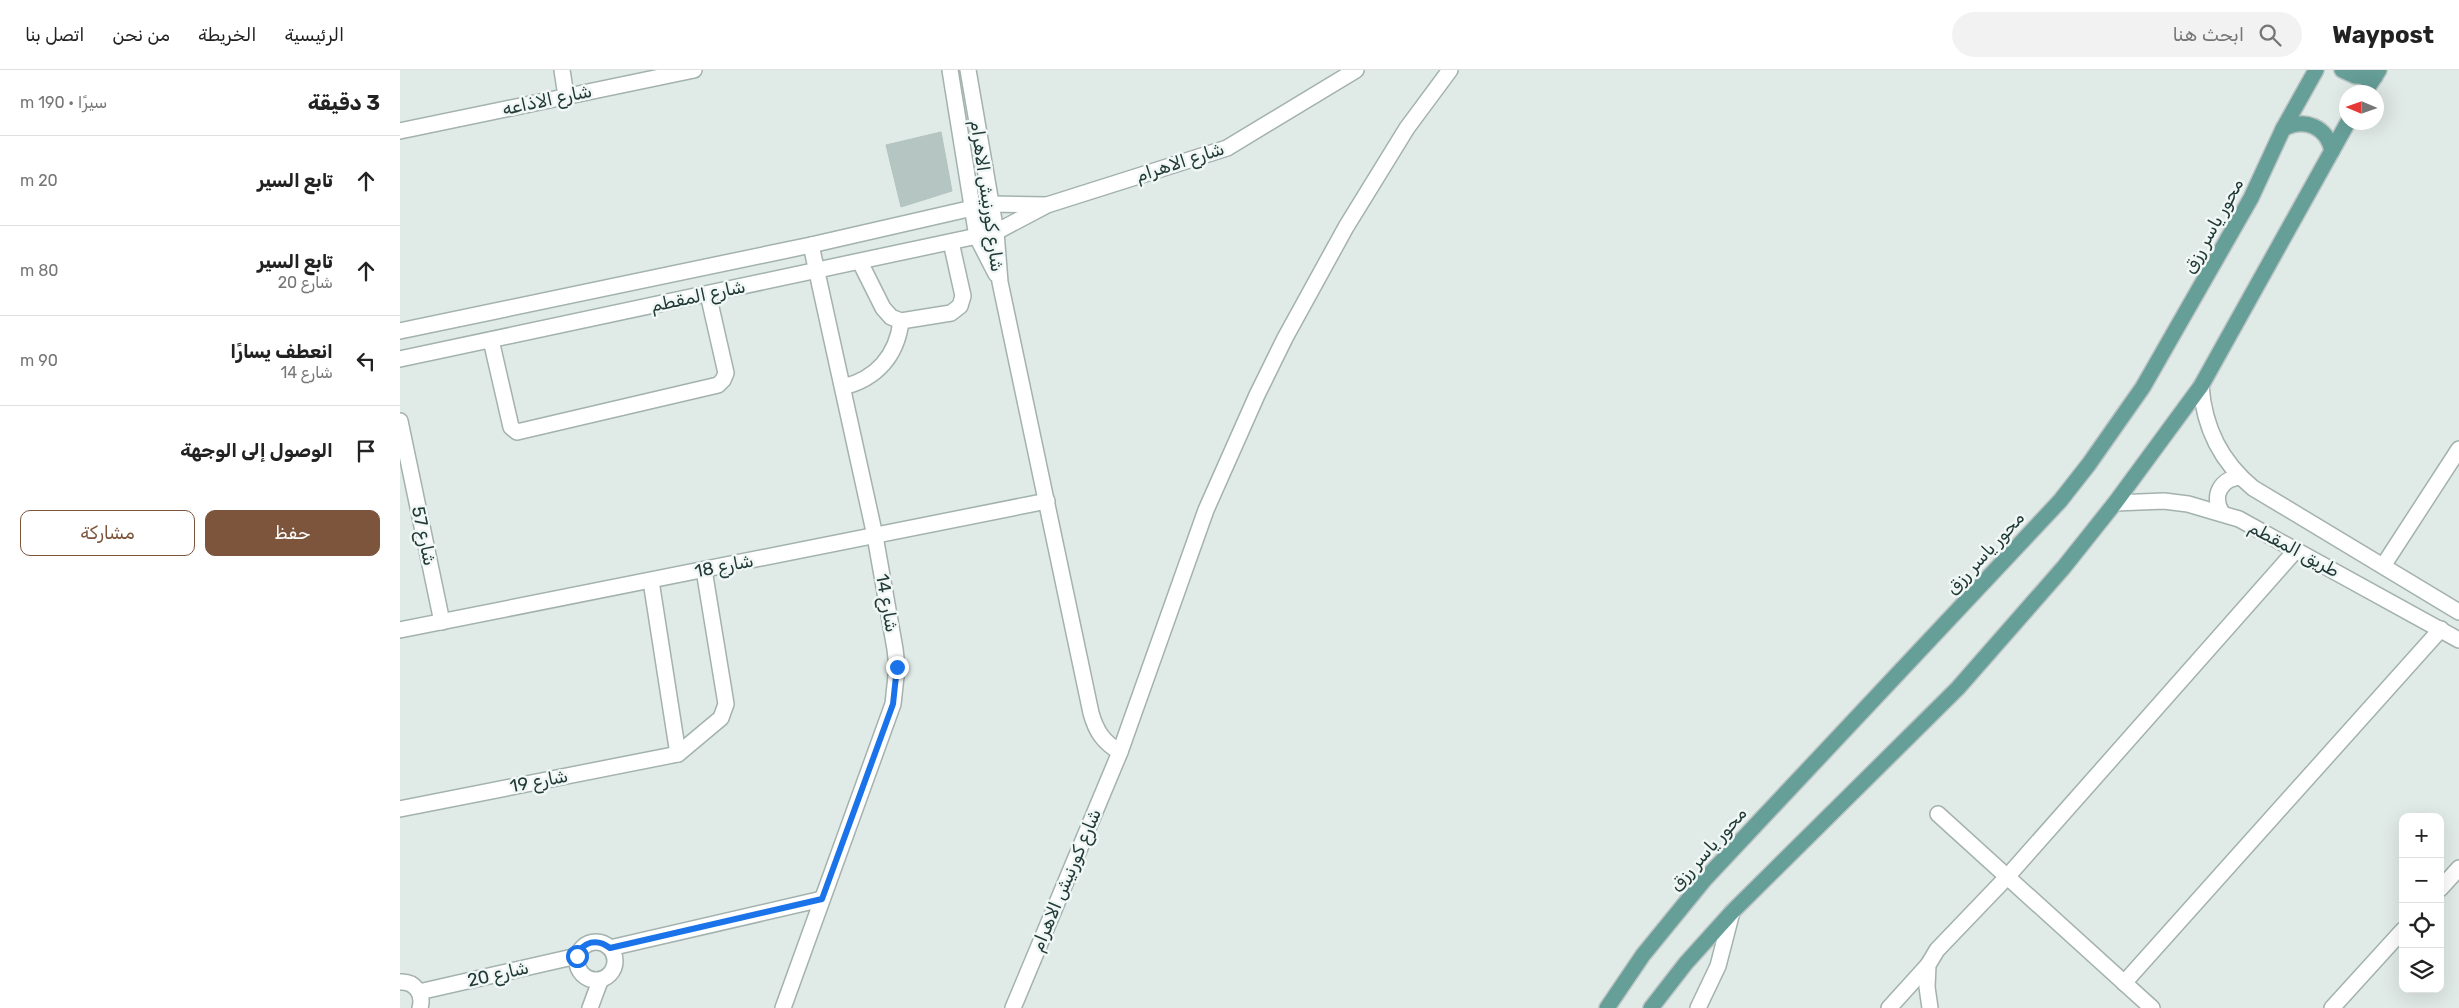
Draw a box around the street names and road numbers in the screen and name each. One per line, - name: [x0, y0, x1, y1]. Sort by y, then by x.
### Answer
- street label: شارع الاذاعه: [500, 80, 594, 121]
- street label: شارع كورنيش الاهرام: [964, 119, 1009, 273]
- street label: شارع الاهرام: [1133, 137, 1227, 188]
- street label: محور ياسر رزق: [2178, 174, 2248, 277]
- street label: شارع المقطم: [649, 275, 747, 318]
- street label: شارع 57: [406, 504, 441, 568]
- street label: محور ياسر رزق: [1941, 507, 2029, 599]
- street label: طريق المقطم: [2244, 516, 2343, 583]
- street label: شارع 18: [693, 550, 755, 583]
- street label: شارع 14: [870, 572, 903, 634]
- street label: شارع 19: [508, 765, 570, 798]
- street label: محور ياسر رزق: [1665, 802, 1752, 896]
- street label: شارع كورنيش الاهرام: [1026, 805, 1107, 955]
- street label: شارع 20: [465, 956, 531, 993]

